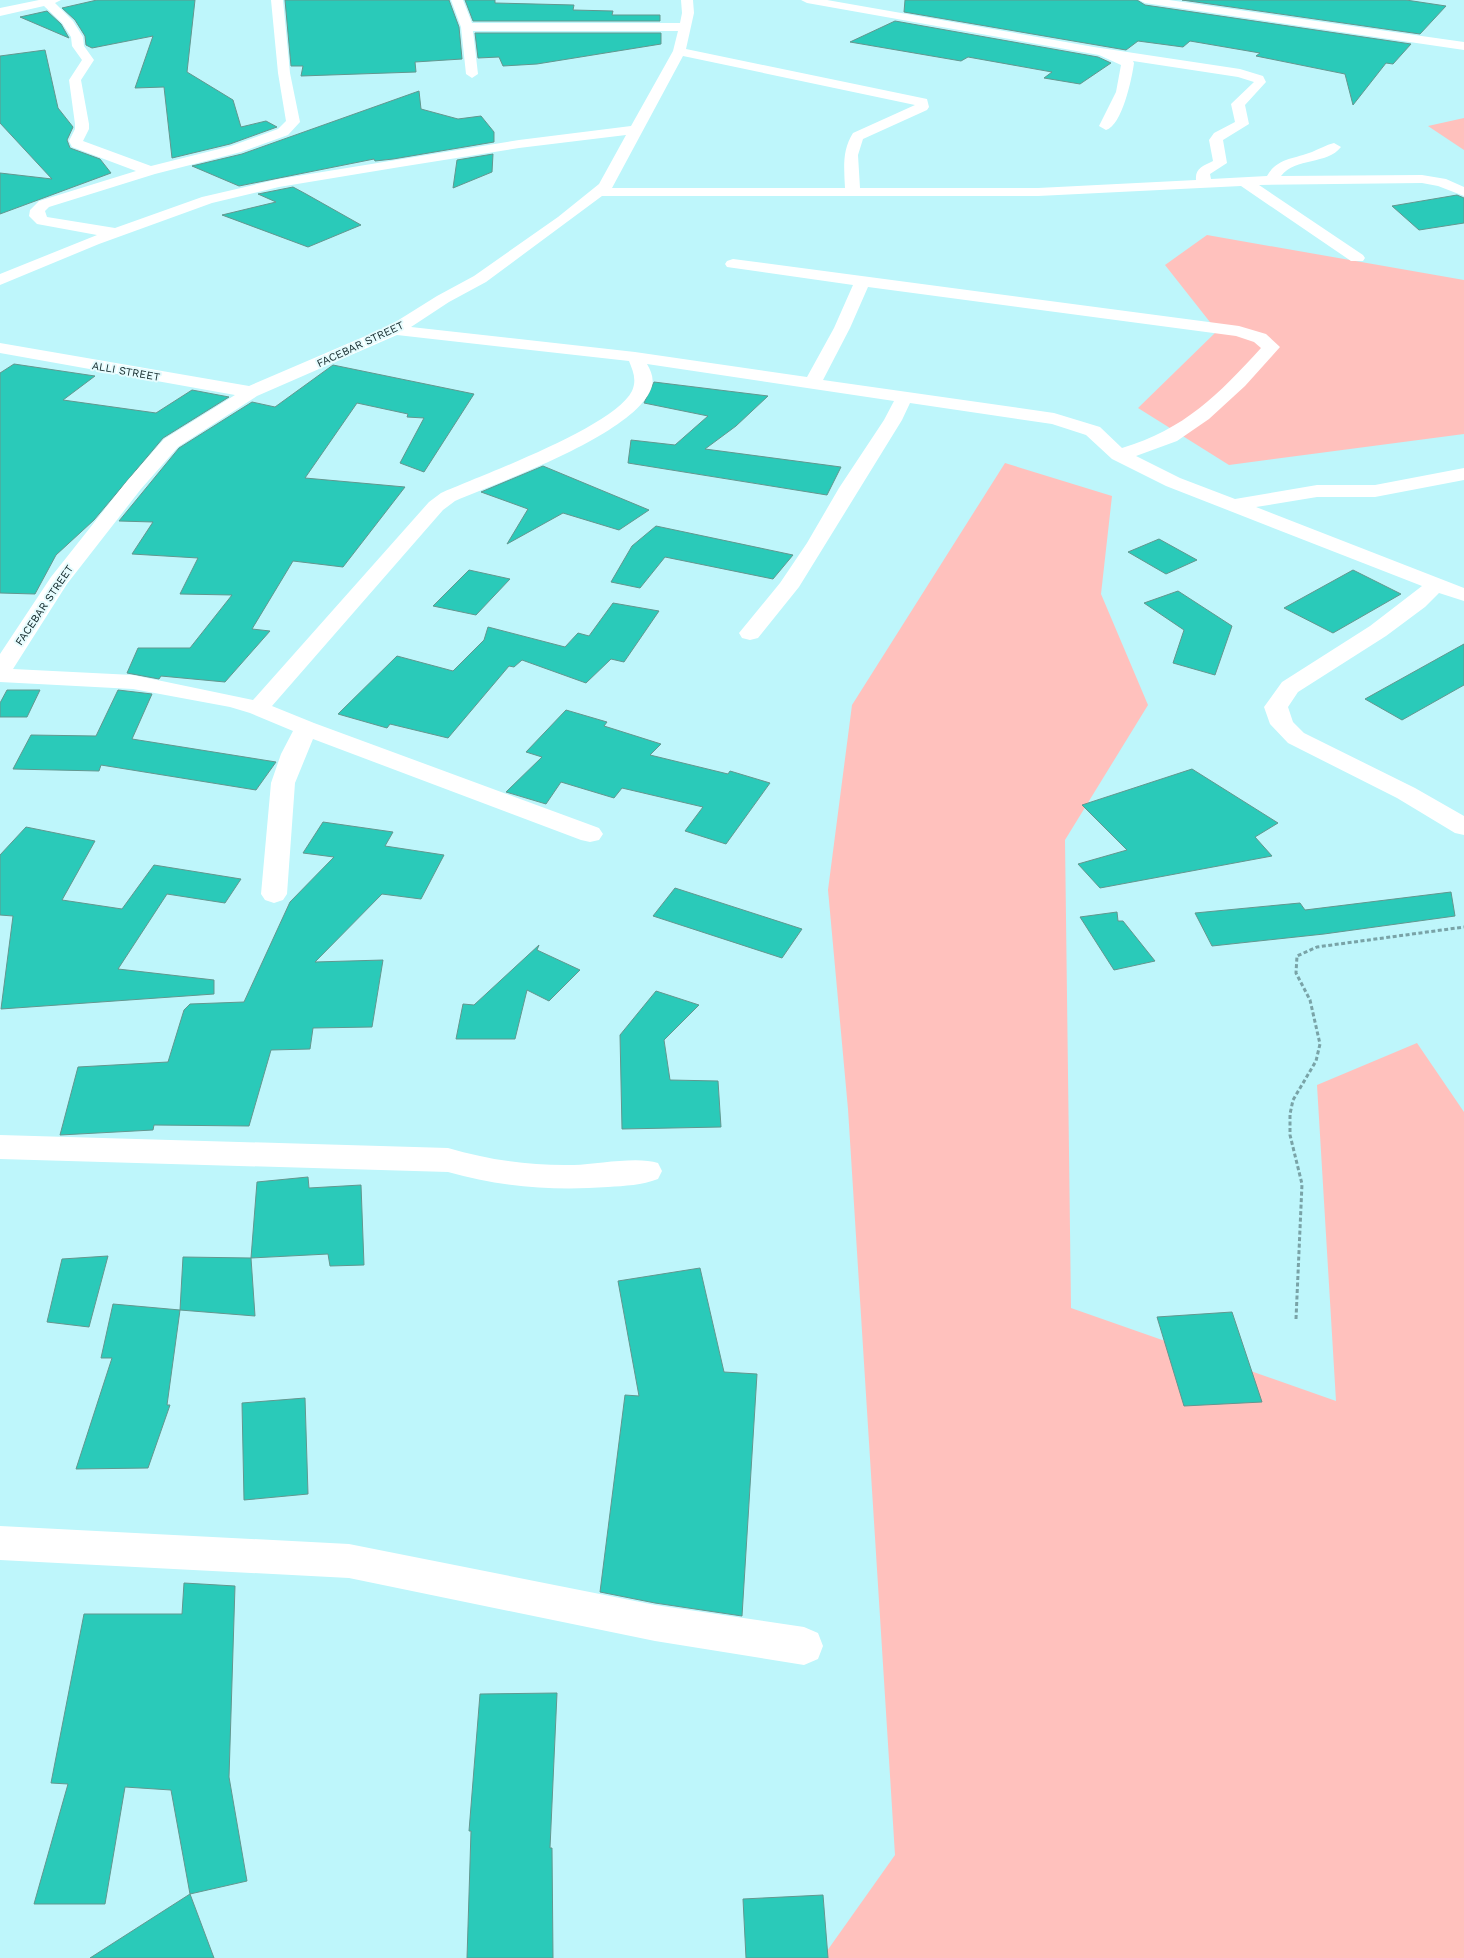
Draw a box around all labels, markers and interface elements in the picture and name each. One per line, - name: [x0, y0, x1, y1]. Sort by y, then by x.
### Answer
- street label: FACEBAR STREET: [315, 318, 406, 370]
- street label: ALLI STREET: [91, 359, 161, 384]
- street label: FACEBAR STREET: [13, 562, 76, 648]

